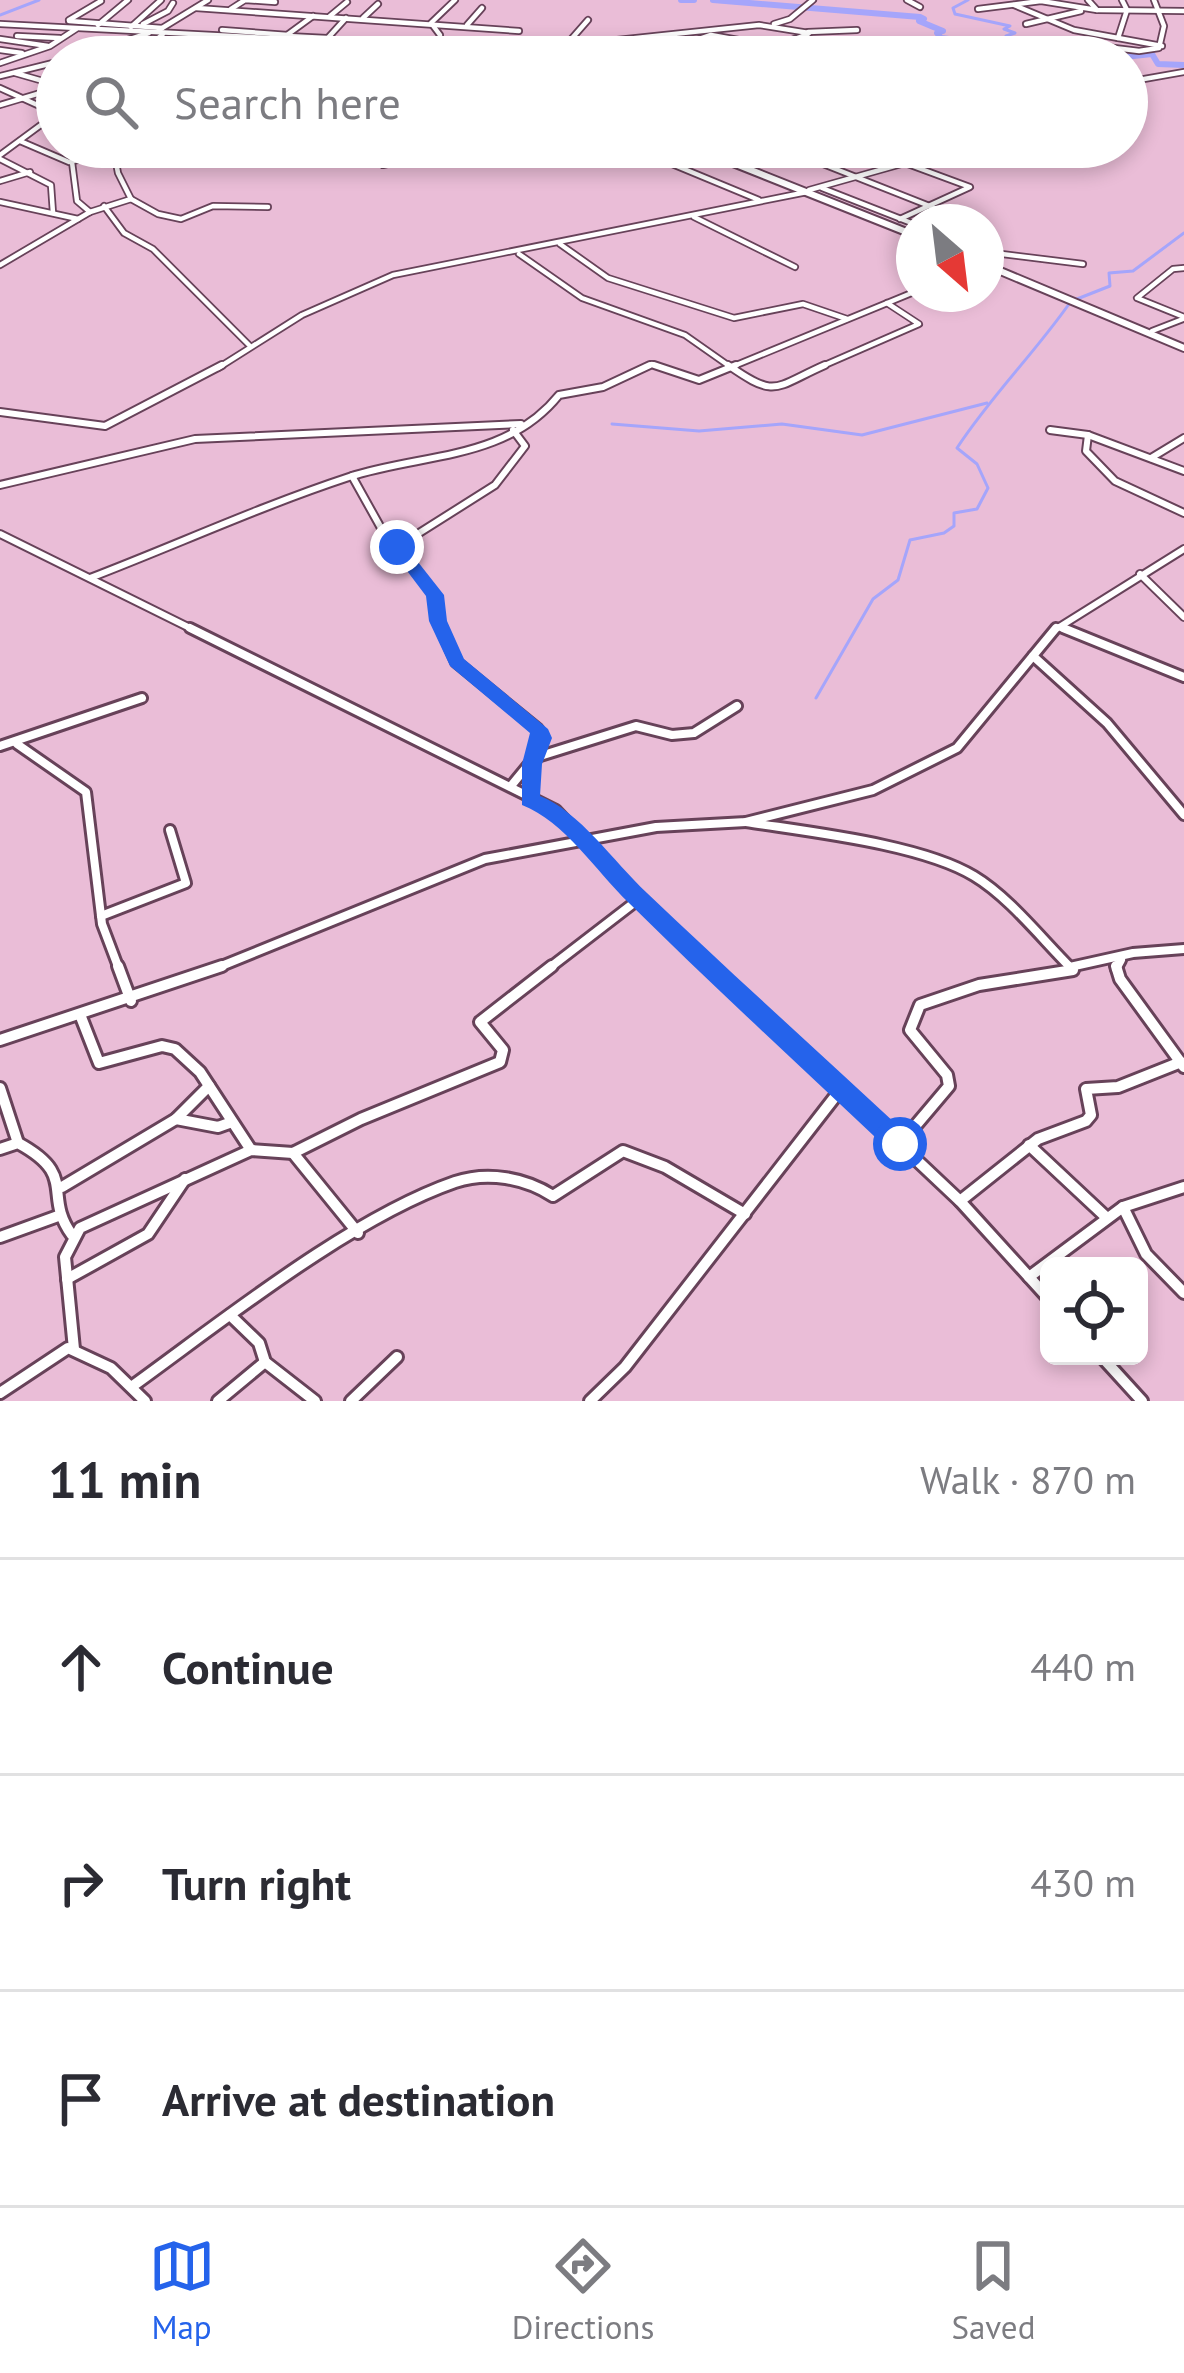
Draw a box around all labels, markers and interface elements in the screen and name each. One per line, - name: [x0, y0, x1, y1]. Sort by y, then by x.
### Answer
- search box: [36, 36, 1148, 168]
- icon: search: [78, 69, 144, 135]
- text: Search here: [174, 73, 401, 131]
- north arrow: [896, 204, 1004, 312]
- route end: [370, 520, 424, 574]
- route start: [873, 1117, 927, 1171]
- map controls: [1040, 1257, 1148, 1365]
- button: locate: [1040, 1257, 1148, 1365]
- text: 11 min: [48, 1446, 201, 1512]
- text: Walk · 870 m: [920, 1454, 1136, 1505]
- icon: ahead: [48, 1634, 114, 1700]
- text: Continue: [162, 1638, 334, 1696]
- text: 440 m: [1030, 1641, 1136, 1692]
- icon: right: [48, 1850, 114, 1916]
- text: Turn right: [162, 1854, 351, 1912]
- text: 430 m: [1030, 1857, 1136, 1908]
- icon: arrive: [48, 2066, 114, 2132]
- text: Arrive at destination: [162, 2070, 555, 2128]
- tab: Map: [149, 2233, 215, 2348]
- tab: Directions: [512, 2233, 654, 2348]
- tab: Saved: [951, 2233, 1035, 2348]

